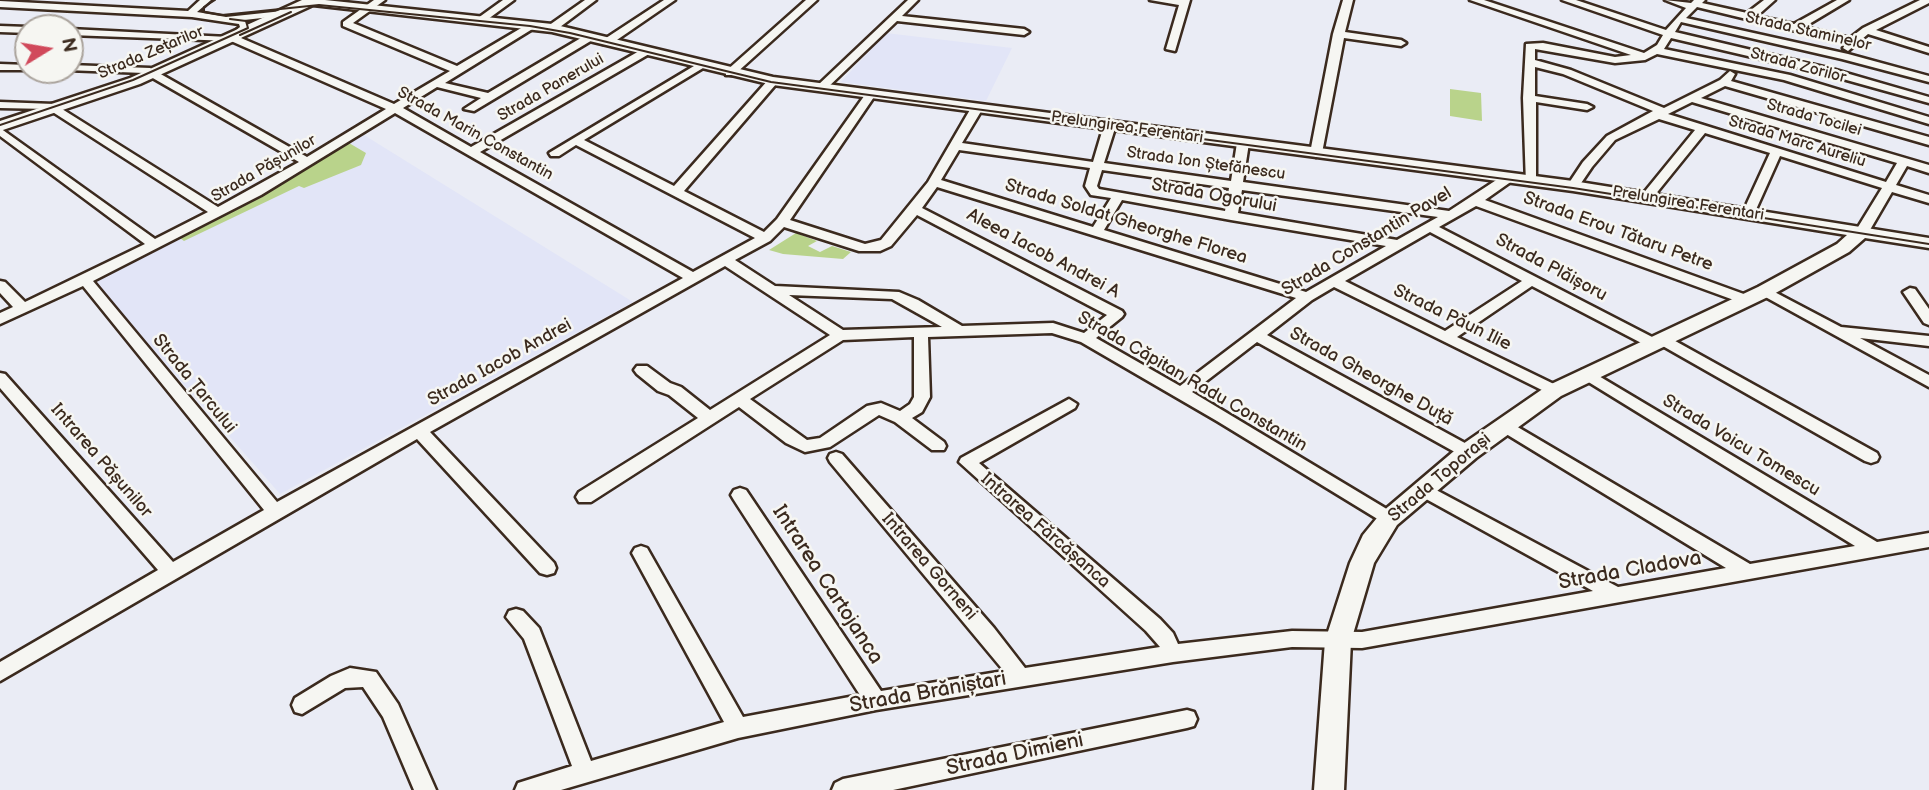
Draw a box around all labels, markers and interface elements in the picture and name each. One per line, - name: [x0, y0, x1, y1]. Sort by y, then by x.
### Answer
- street label: Strada Staminelor: [1743, 8, 1873, 56]
- north arrow: [14, 14, 84, 84]
- street label: Strada Zețarilor: [95, 22, 207, 84]
- text: N: [55, 36, 81, 54]
- street label: Strada Zorilor: [1748, 44, 1848, 88]
- street label: Strada Panerului: [494, 50, 608, 126]
- street label: Strada Marin Constantin: [394, 83, 556, 185]
- street label: Strada Tocilei: [1764, 95, 1864, 141]
- street label: Prelungirea Ferentari: [1050, 108, 1204, 148]
- street label: Strada Marc Aureliu: [1726, 112, 1868, 172]
- street label: Strada Pășunilor: [208, 131, 320, 207]
- street label: Strada Ion Ștefănescu: [1125, 143, 1287, 185]
- street label: Strada Ogorului: [1150, 174, 1278, 218]
- street label: Strada Soldat Gheorghe Florea: [1002, 175, 1250, 269]
- street label: Strada Constantin Pavel: [1278, 183, 1456, 301]
- street label: Prelungirea Ferentari: [1611, 183, 1765, 225]
- street label: Strada Erou Tătaru Petre: [1520, 188, 1716, 276]
- street label: Aleea Iacob Andrei A: [963, 205, 1123, 303]
- street label: Strada Plăișoru: [1491, 230, 1611, 306]
- street label: Strada Păun Ilie: [1390, 280, 1514, 356]
- street label: Strada Căpitan Radu Constantin: [1073, 307, 1311, 457]
- street label: Strada Iacob Andrei: [424, 314, 576, 412]
- street label: Strada Gheorghe Duță: [1286, 323, 1456, 431]
- street label: Strada Țarcului: [147, 330, 241, 438]
- street label: Strada Voicu Tomescu: [1658, 390, 1824, 502]
- street label: Intrarea Pășunilor: [46, 400, 156, 522]
- street label: Strada Toporași: [1384, 429, 1496, 527]
- street label: Intrarea Fărcășanca: [976, 469, 1114, 593]
- street label: Intrarea Cartojanca: [766, 501, 888, 669]
- street label: Intrarea Gorneni: [877, 509, 981, 625]
- street label: Strada Cladova: [1557, 546, 1703, 596]
- street label: Strada Brăniștari: [848, 667, 1008, 719]
- street label: Strada Dimieni: [944, 728, 1086, 782]

